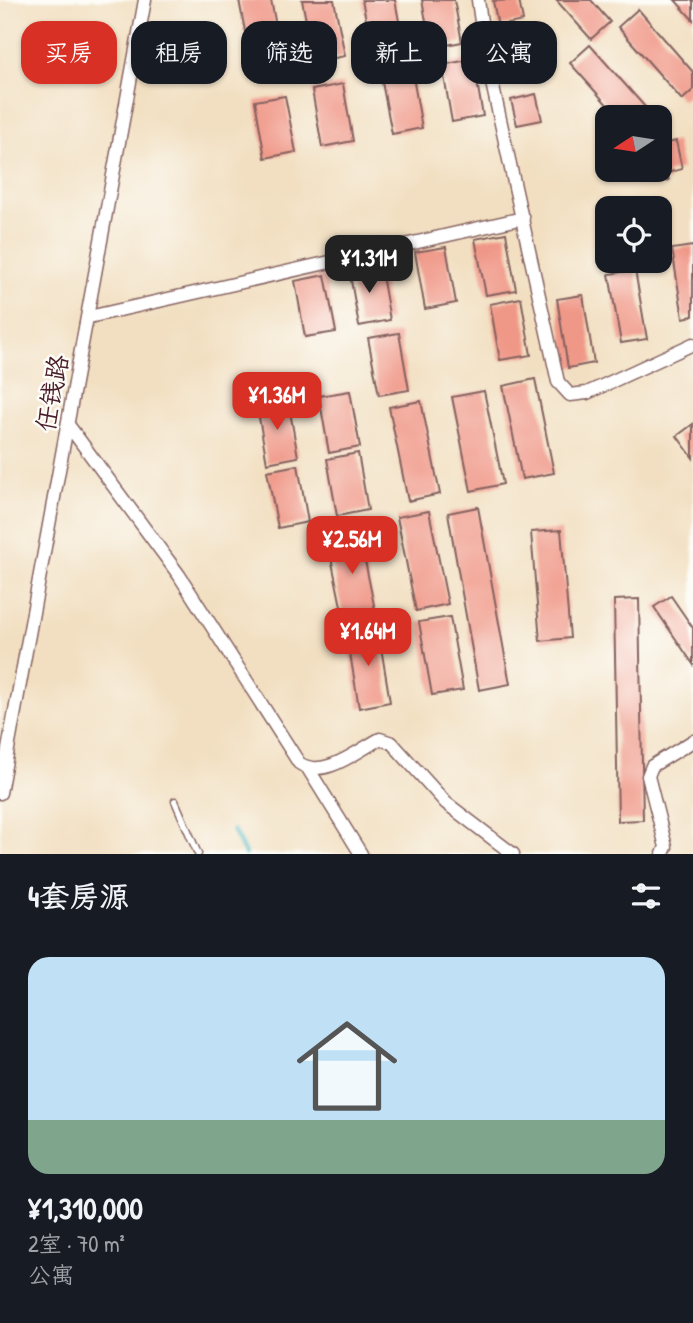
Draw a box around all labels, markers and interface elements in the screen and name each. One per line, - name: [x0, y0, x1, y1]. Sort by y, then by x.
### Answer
- chip: 买房: [21, 21, 117, 84]
- chip: 租房: [131, 21, 227, 84]
- chip: 筛选: [241, 21, 337, 84]
- chip: 新上: [351, 21, 447, 84]
- chip: 公寓: [461, 21, 557, 84]
- north arrow: [595, 105, 672, 182]
- map controls: [595, 105, 672, 273]
- button: locate: [595, 196, 672, 273]
- pin: ¥1.31M: [312, 236, 426, 295]
- text: ¥1.31M: [341, 242, 397, 273]
- street label: 任钱路: [27, 351, 76, 435]
- pin: ¥1.36M: [220, 372, 334, 432]
- text: ¥1.36M: [248, 379, 306, 410]
- pin: ¥2.56M: [295, 516, 409, 576]
- text: ¥2.56M: [323, 523, 381, 554]
- pin: ¥1.64M: [311, 608, 425, 668]
- text: ¥1.64M: [340, 615, 396, 646]
- text: 4套房源: [28, 876, 129, 916]
- icon: filters: [627, 877, 665, 915]
- icon: home: [284, 1003, 410, 1129]
- text: ¥1,310,000: [28, 1188, 143, 1228]
- text: 2室 · 70 m²: [28, 1228, 125, 1259]
- text: 公寓: [28, 1259, 74, 1290]

